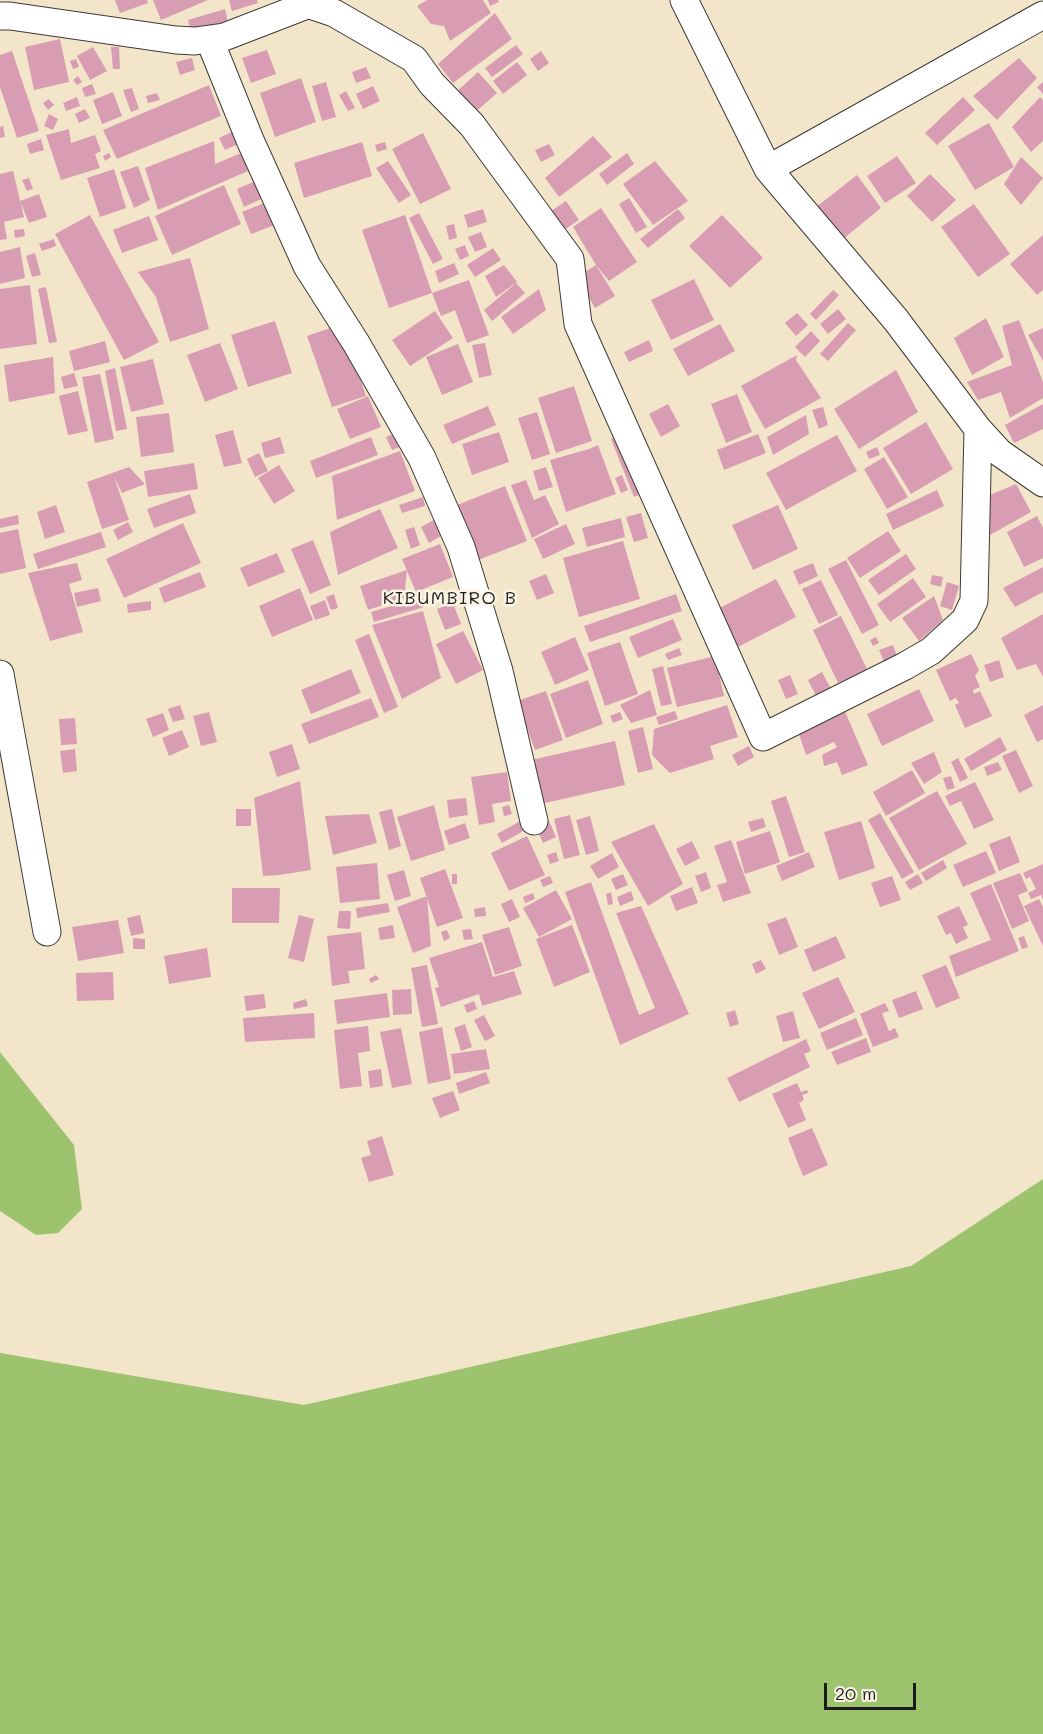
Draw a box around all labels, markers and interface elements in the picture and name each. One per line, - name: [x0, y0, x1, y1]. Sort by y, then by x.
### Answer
- district label: KIBUMBIRO B: [383, 587, 517, 609]
- scale bar: [827, 1671, 918, 1709]
- text: 20 m: [835, 1681, 876, 1705]

